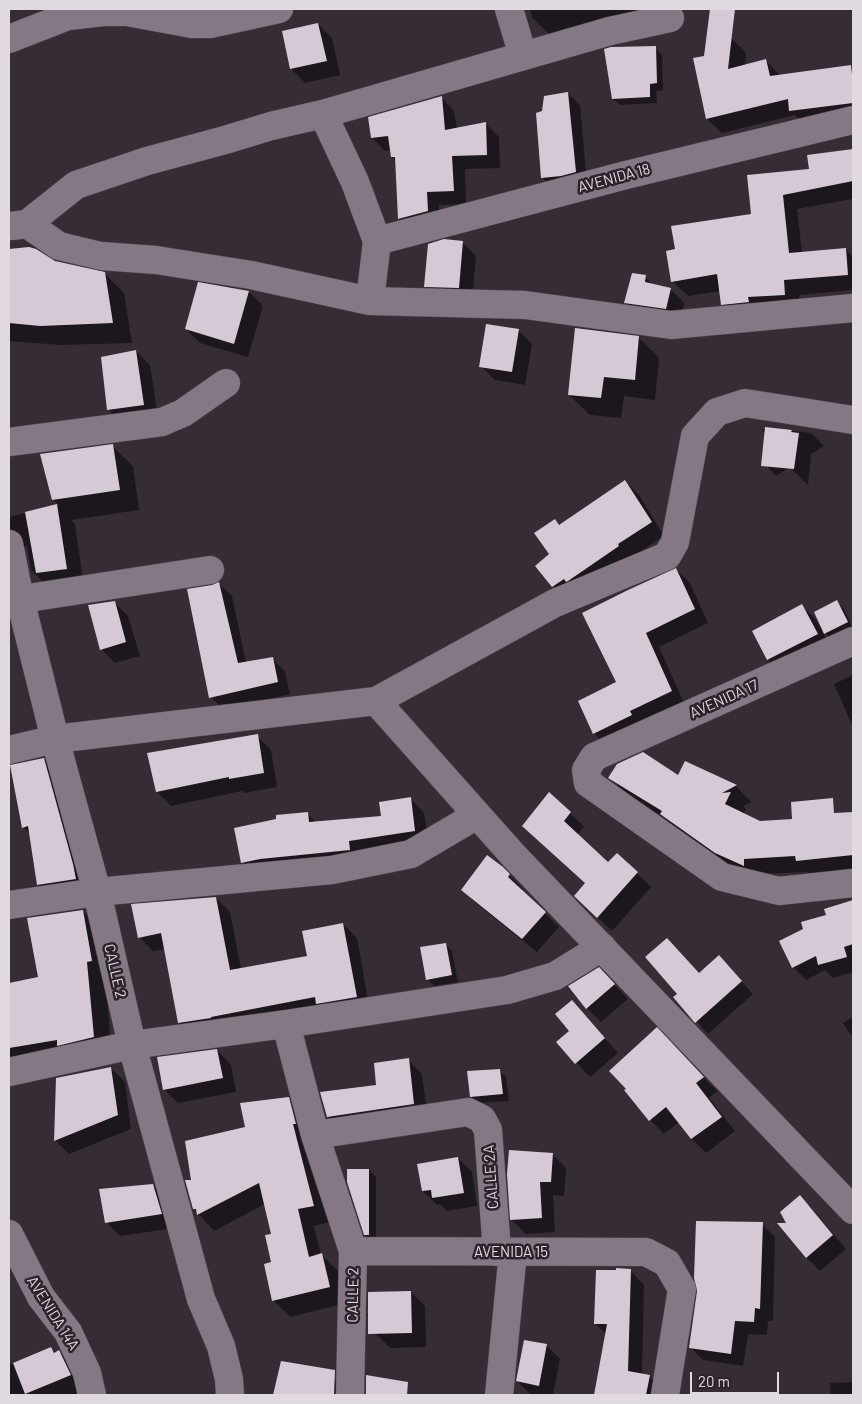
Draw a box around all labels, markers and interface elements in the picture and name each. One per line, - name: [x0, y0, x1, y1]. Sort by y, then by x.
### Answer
- street label: AVENIDA 18: [576, 160, 652, 196]
- street label: AVENIDA 17: [687, 676, 761, 722]
- street label: CALLE 2: [100, 942, 130, 1000]
- street label: CALLE 2A: [480, 1144, 502, 1210]
- street label: AVENIDA 15: [474, 1243, 548, 1261]
- street label: CALLE 2: [344, 1267, 362, 1323]
- street label: AVENIDA 14A: [23, 1273, 83, 1353]
- scale bar: [692, 1362, 781, 1394]
- text: 20 m: [698, 1372, 730, 1390]

